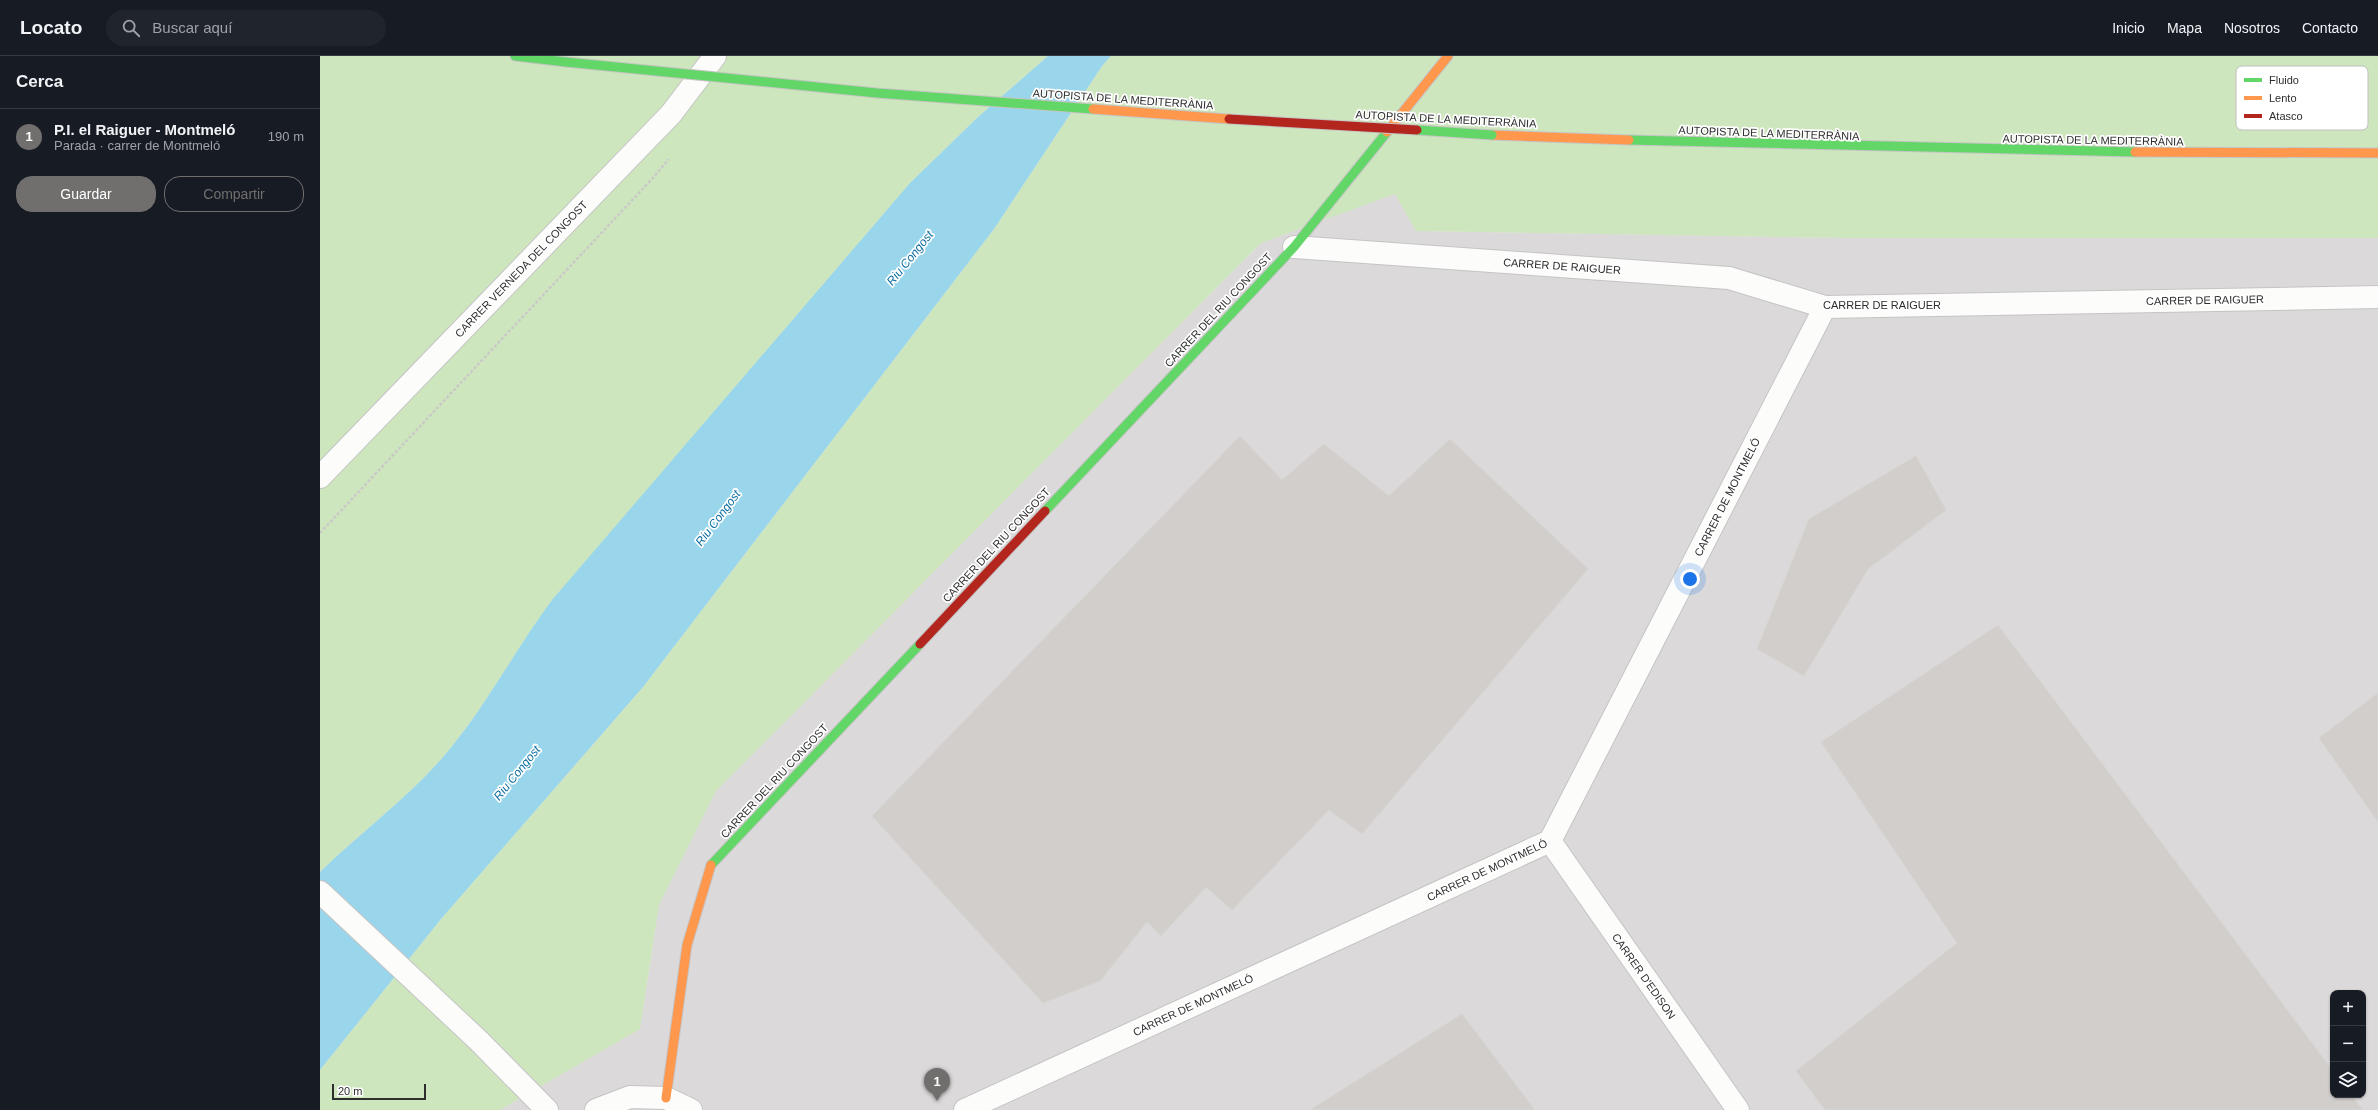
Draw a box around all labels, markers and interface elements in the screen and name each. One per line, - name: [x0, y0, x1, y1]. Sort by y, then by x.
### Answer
- search box: [106, 10, 386, 46]
- text: Locato: [20, 17, 82, 38]
- icon: search: [120, 17, 142, 39]
- text: Buscar aquí: [152, 19, 232, 36]
- text: Inicio: [2112, 20, 2145, 36]
- text: Mapa: [2167, 20, 2202, 36]
- text: Nosotros: [2224, 20, 2280, 36]
- text: Contacto: [2302, 20, 2358, 36]
- legend: [2236, 66, 2368, 130]
- text: Cerca: [16, 72, 63, 91]
- text: Fluido: [2269, 74, 2299, 86]
- street label: AUTOPISTA DE LA MEDITERRÀNIA: [1032, 87, 1214, 111]
- text: Lento: [2269, 92, 2297, 104]
- street label: AUTOPISTA DE LA MEDITERRÀNIA: [1355, 108, 1537, 130]
- text: Atasco: [2269, 110, 2303, 122]
- text: P.I. el Raiguer - Montmeló: [54, 121, 235, 138]
- street label: AUTOPISTA DE LA MEDITERRÀNIA: [1678, 124, 1860, 142]
- text: 1: [25, 129, 33, 144]
- text: 190 m: [268, 129, 304, 144]
- street label: AUTOPISTA DE LA MEDITERRÀNIA: [2002, 132, 2184, 148]
- text: Parada · carrer de Montmeló: [54, 138, 220, 153]
- button: Guardar: [16, 176, 156, 212]
- button: Compartir: [164, 176, 304, 212]
- street label: CARRER VERNEDA DEL CONGOST: [452, 198, 590, 340]
- water label: Riu Congost: [884, 227, 937, 288]
- street label: CARRER DEL RIU CONGOST: [1162, 250, 1274, 369]
- street label: CARRER DE RAIGUER: [1503, 256, 1621, 276]
- street label: CARRER DE RAIGUER: [2146, 293, 2264, 307]
- street label: CARRER DE RAIGUER: [1823, 299, 1941, 311]
- street label: CARRER DE MONTMELÓ: [1692, 435, 1762, 558]
- street label: CARRER DEL RIU CONGOST: [940, 485, 1052, 604]
- water label: Riu Congost: [693, 487, 744, 549]
- your location: [1680, 569, 1700, 589]
- street label: CARRER DEL RIU CONGOST: [718, 721, 830, 840]
- water label: Riu Congost: [491, 742, 544, 803]
- street label: CARRER DE MONTMELÓ: [1425, 837, 1549, 903]
- street label: CARRER D'EDISON: [1610, 931, 1678, 1021]
- street label: CARRER DE MONTMELÓ: [1131, 972, 1255, 1038]
- map controls: [2330, 990, 2366, 1098]
- button: +: [2330, 990, 2366, 1026]
- button: −: [2330, 1026, 2366, 1062]
- button: layers: [2330, 1062, 2366, 1098]
- pin: 1: [924, 1068, 950, 1101]
- scale bar: [332, 1082, 426, 1101]
- text: 20 m: [338, 1085, 362, 1097]

